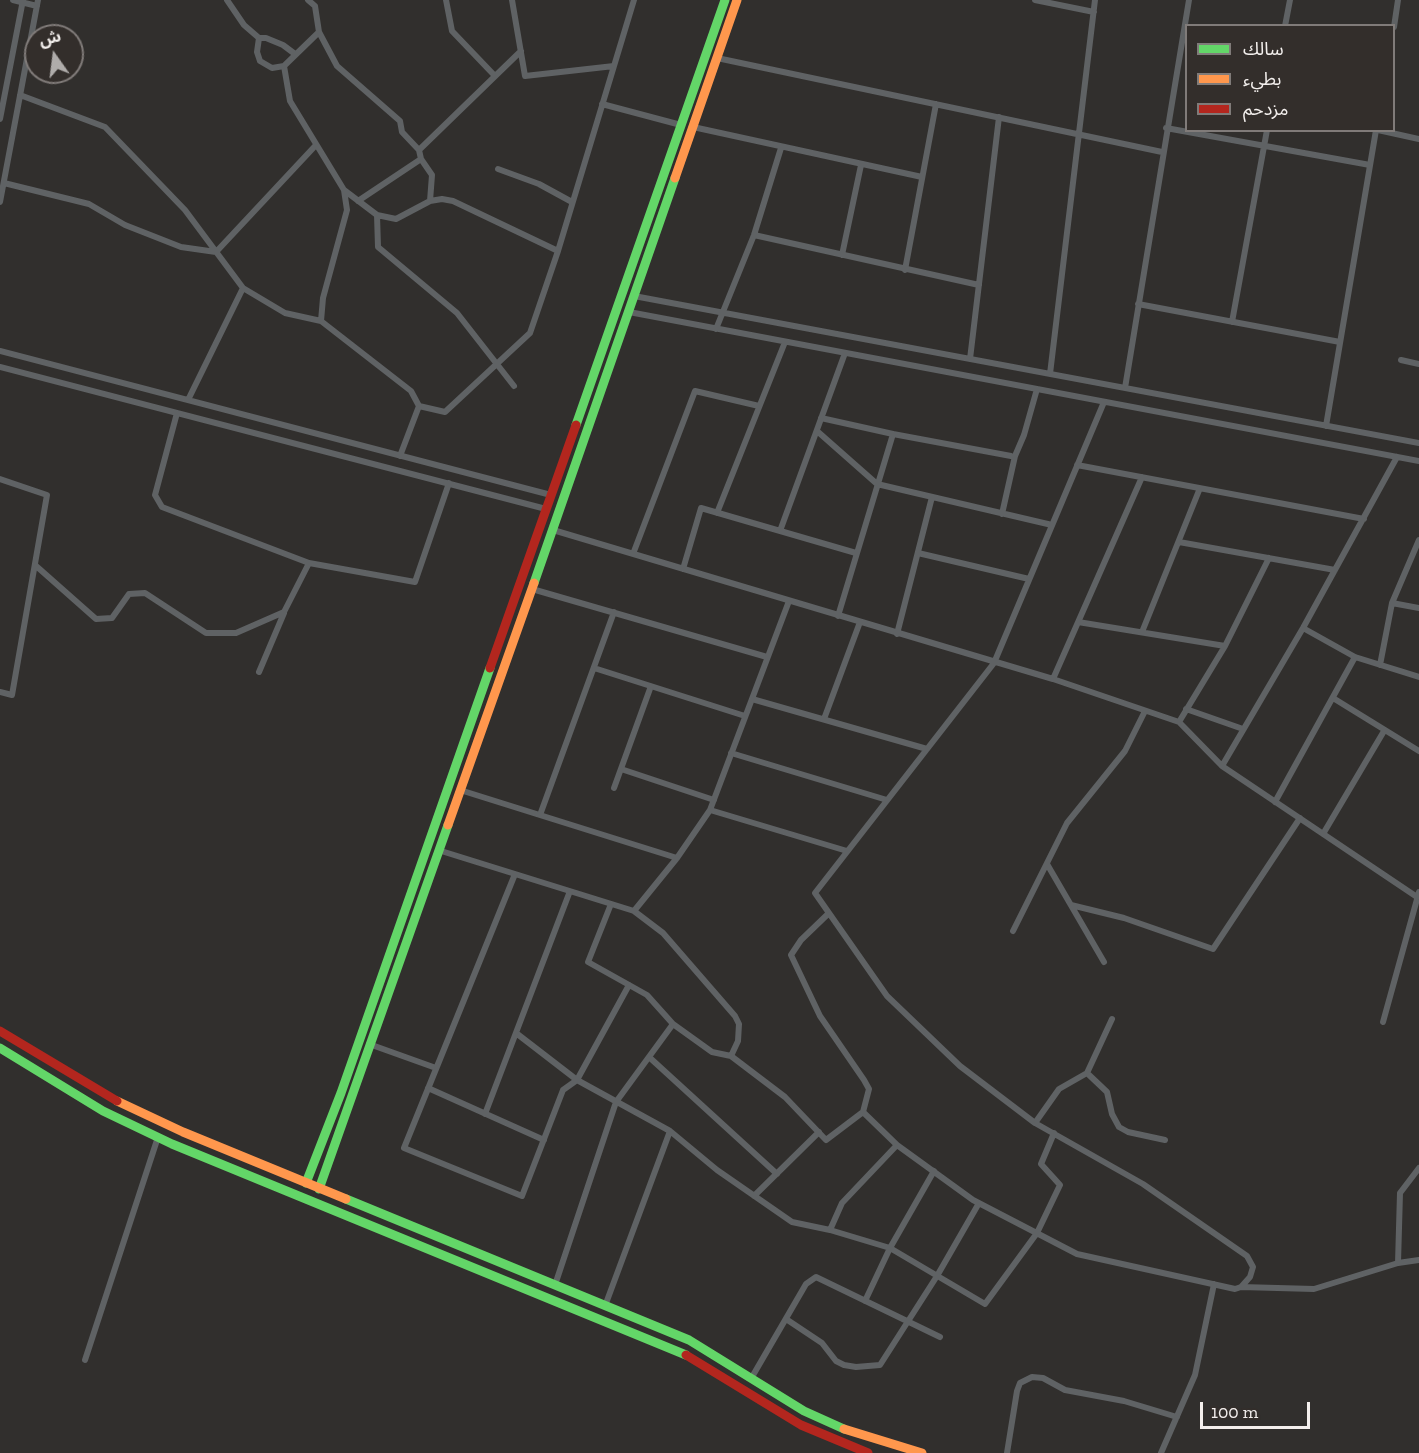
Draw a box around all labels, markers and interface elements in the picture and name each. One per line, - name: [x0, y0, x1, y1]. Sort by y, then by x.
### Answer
- north arrow: [24, 24, 84, 84]
- legend: [1185, 24, 1395, 132]
- text: ش: [37, 26, 63, 50]
- text: سالك: [1243, 38, 1284, 60]
- text: بطيء: [1243, 68, 1281, 90]
- text: مزدحم: [1243, 98, 1288, 120]
- scale bar: [1203, 1390, 1312, 1428]
- text: 100 m: [1211, 1401, 1258, 1423]

